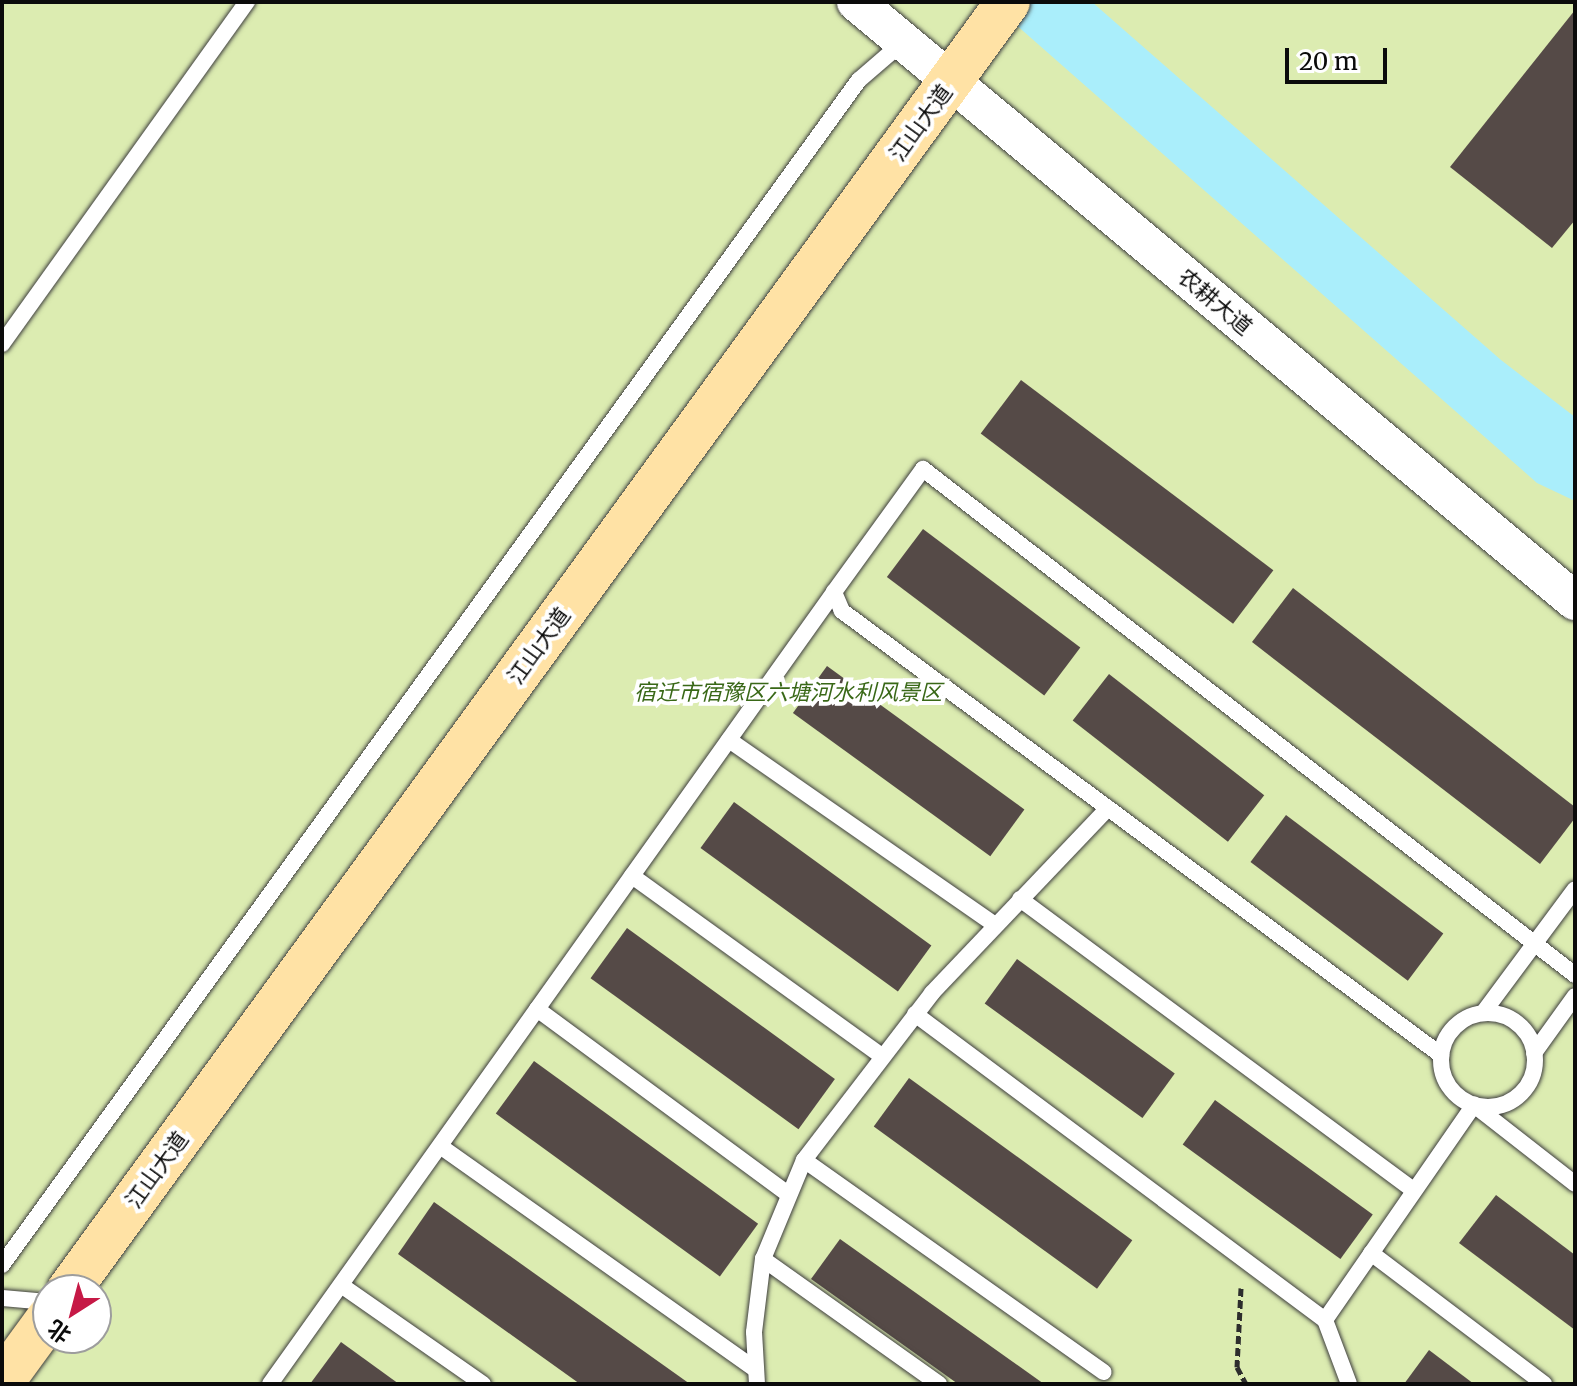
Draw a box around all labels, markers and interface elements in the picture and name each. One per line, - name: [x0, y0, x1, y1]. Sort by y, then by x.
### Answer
- scale bar: [1289, 32, 1391, 82]
- text: 20 m: [1299, 46, 1358, 77]
- street label: 江山大道: [884, 80, 958, 166]
- street label: 农耕大道: [1173, 264, 1257, 340]
- street label: 江山大道: [502, 603, 576, 689]
- park label: 宿迁市宿豫区六塘河水利风景区: [634, 680, 942, 706]
- street label: 江山大道: [120, 1127, 194, 1213]
- north arrow: [32, 1274, 112, 1354]
- text: 北: [42, 1314, 76, 1350]

